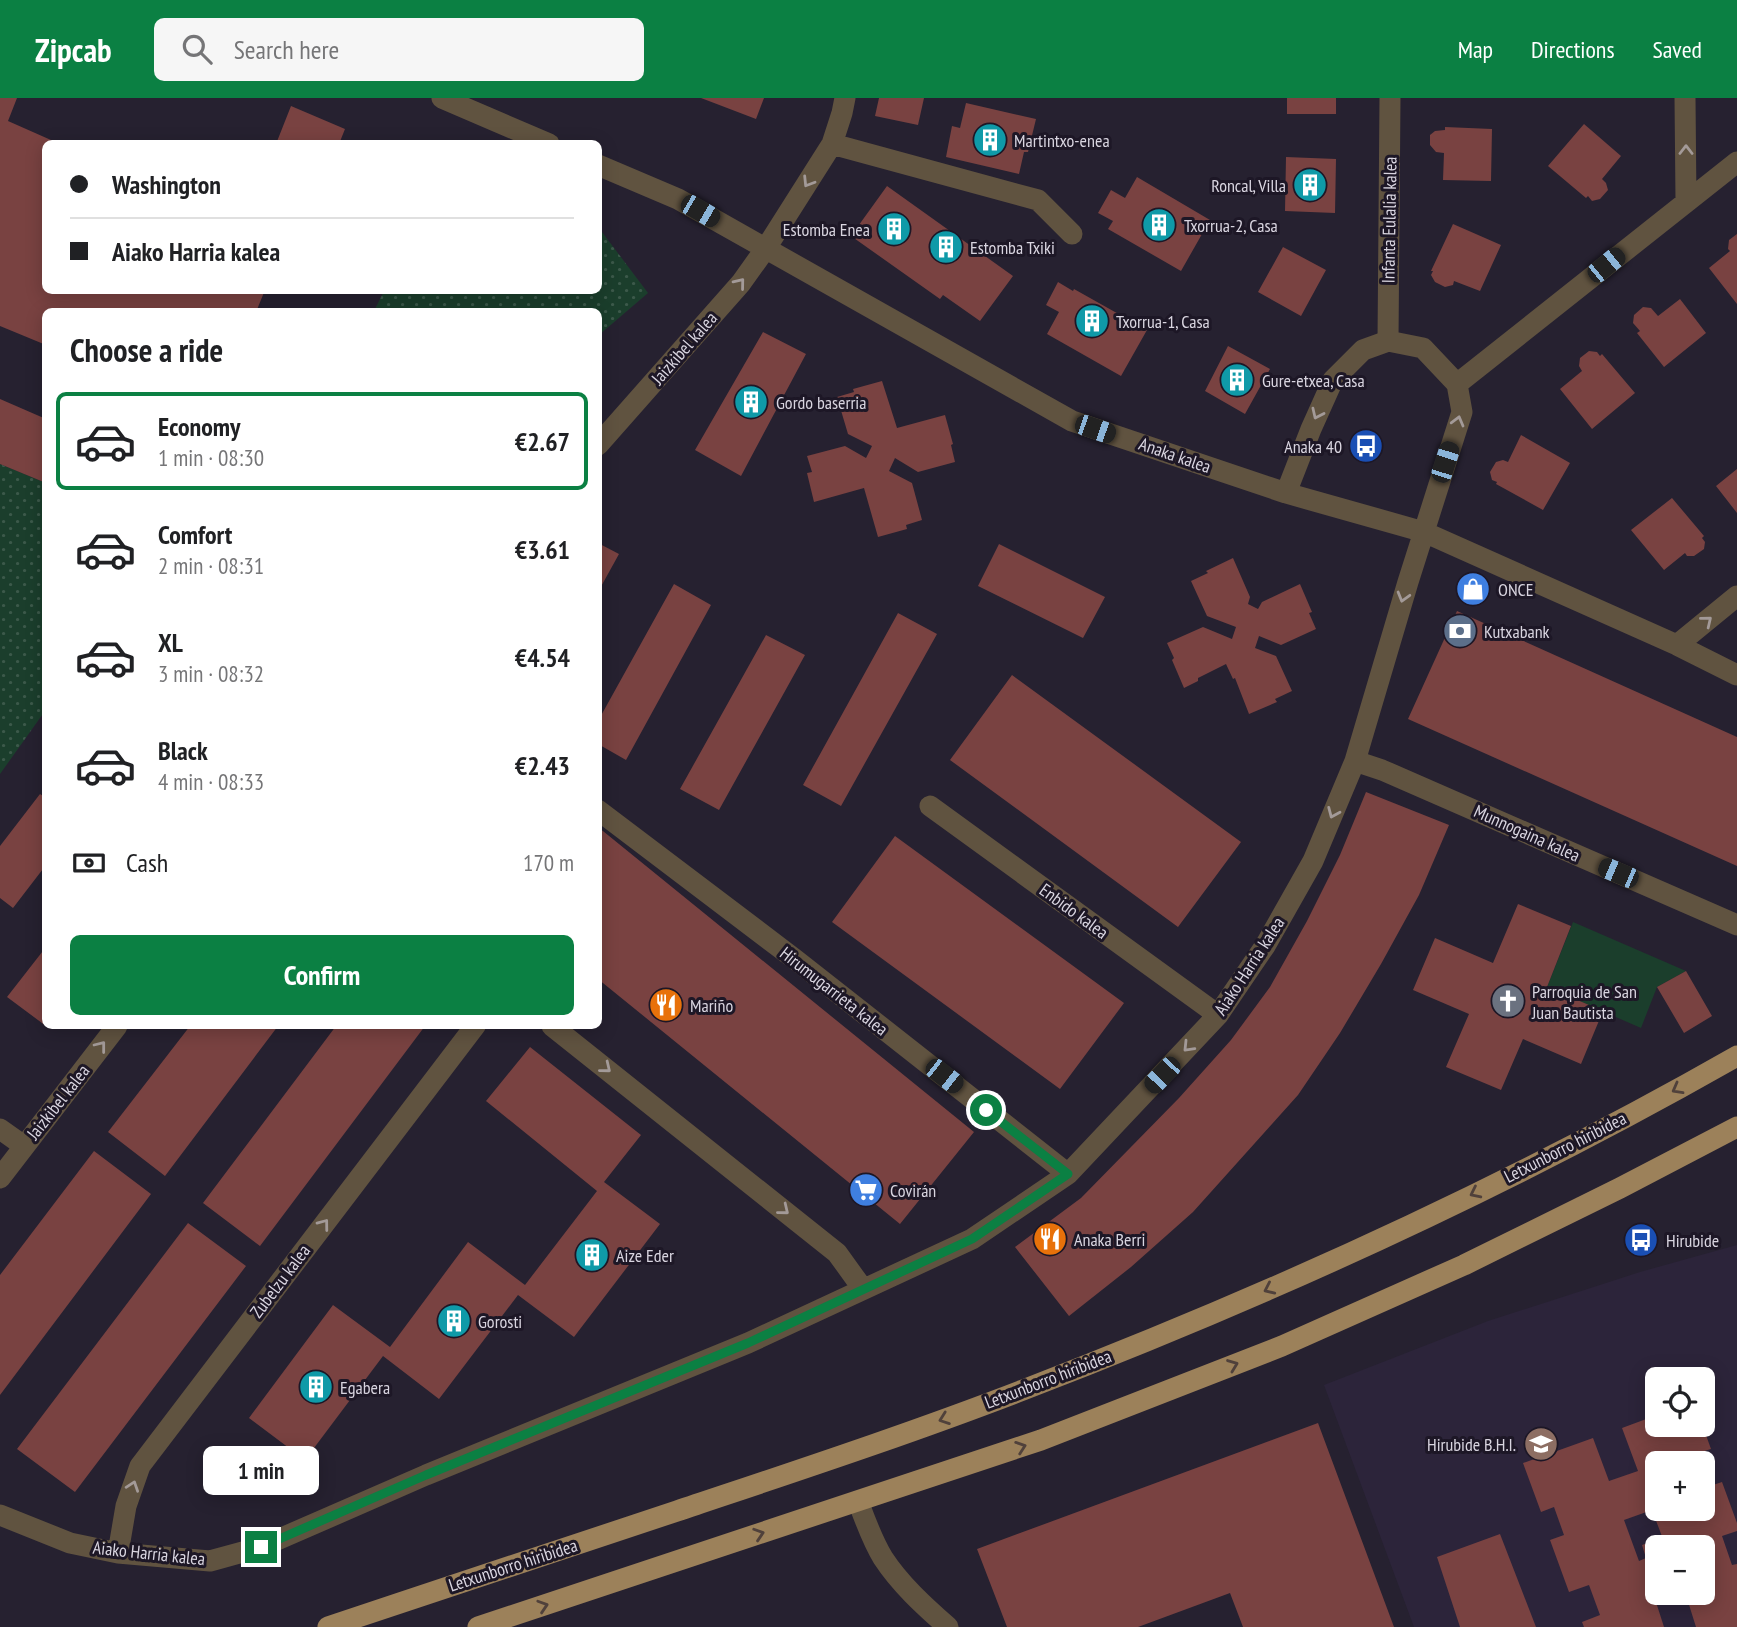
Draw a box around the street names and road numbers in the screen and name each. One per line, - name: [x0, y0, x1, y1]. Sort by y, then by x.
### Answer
- street label: Infanta Eulalia kalea: [1376, 156, 1402, 284]
- street label: Jaizkibel kalea: [645, 307, 722, 390]
- street label: Anaka kalea: [1136, 432, 1214, 478]
- street label: Munnogaina kalea: [1470, 799, 1584, 867]
- street label: Enbido kalea: [1035, 878, 1113, 944]
- street label: Aiako Harria kalea: [1209, 912, 1289, 1020]
- street label: Hirumugarrieta kalea: [775, 942, 893, 1040]
- street label: Jaizkibel kalea: [21, 1060, 94, 1145]
- street label: Letxunborro hiribidea: [1500, 1106, 1630, 1188]
- street label: Zubelzu kalea: [245, 1240, 315, 1322]
- street label: Letxunborro hiribidea: [981, 1344, 1115, 1414]
- street label: Letxunborro hiribidea: [446, 1533, 580, 1597]
- street label: Aiako Harria kalea: [92, 1536, 206, 1570]

